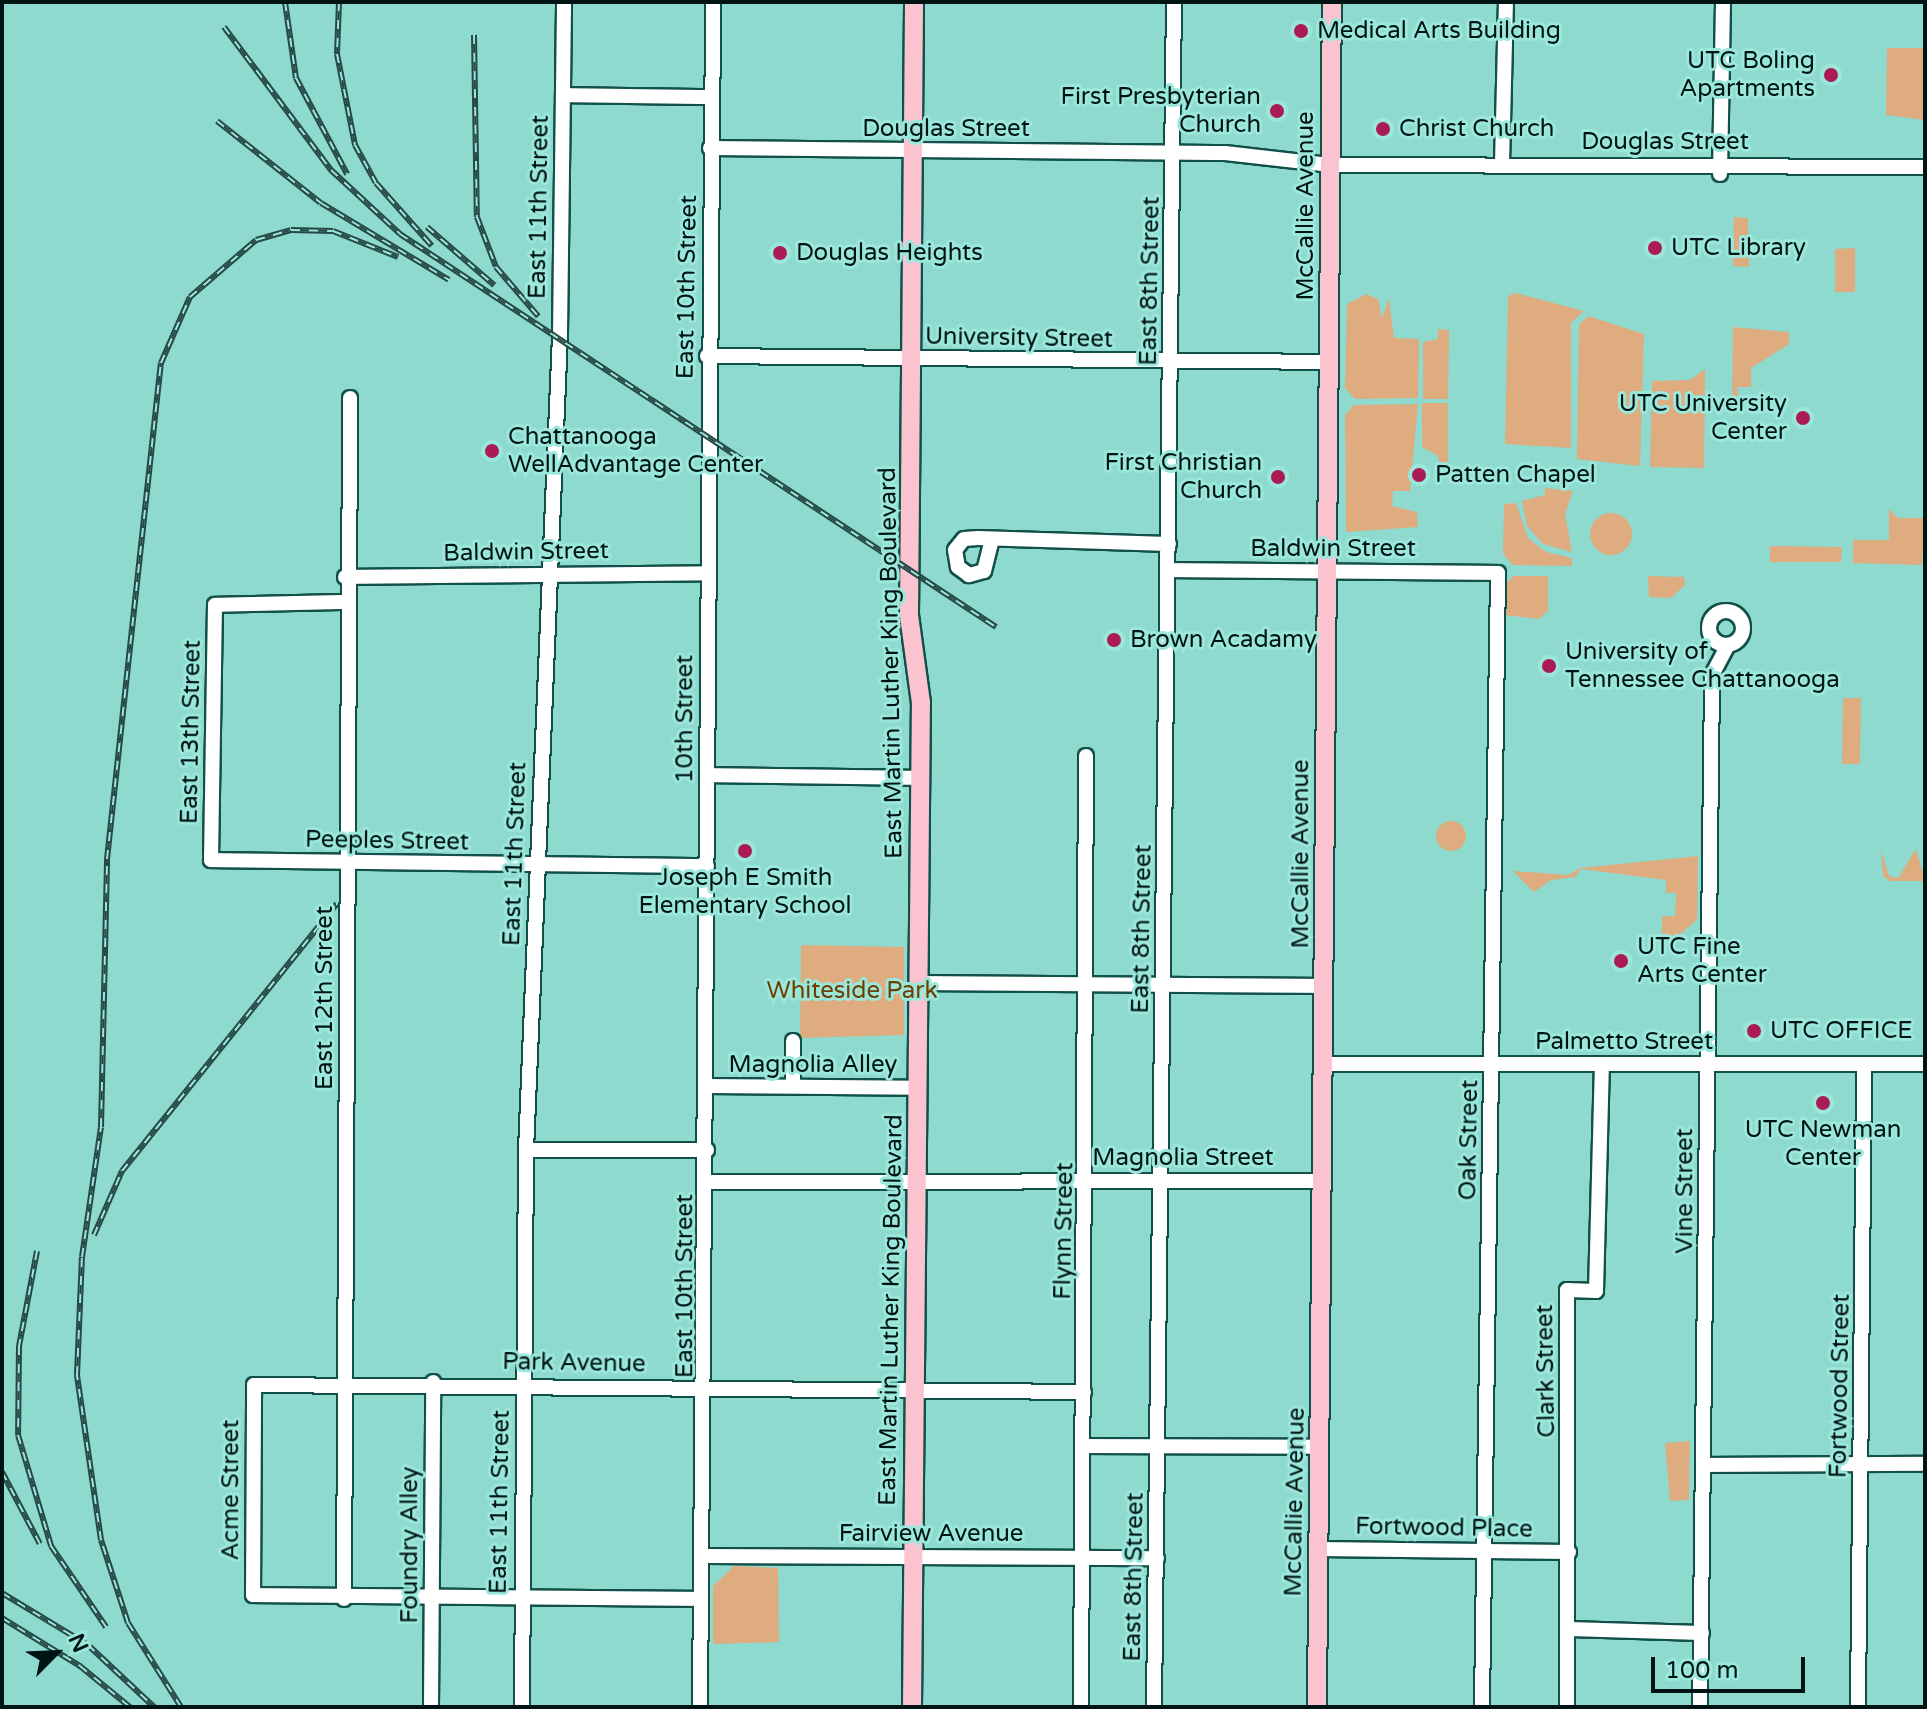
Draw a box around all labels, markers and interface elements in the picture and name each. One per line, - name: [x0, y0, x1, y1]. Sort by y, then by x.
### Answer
- place label: Medical Arts Building: [1317, 17, 1561, 45]
- marker: Medical Arts Building: [1292, 22, 1310, 40]
- place label: UTC Boling Apartments: [1680, 47, 1815, 103]
- marker: UTC Boling Apartments: [1822, 66, 1840, 84]
- place label: First Presbyterian Church: [1061, 83, 1261, 139]
- marker: First Presbyterian Church: [1268, 102, 1286, 120]
- street label: McCallie Avenue: [1292, 111, 1320, 301]
- street label: East 11th Street: [523, 115, 555, 299]
- street label: Douglas Street: [862, 115, 1030, 143]
- place label: Christ Church: [1399, 115, 1554, 143]
- marker: Christ Church: [1374, 120, 1392, 138]
- street label: Douglas Street: [1581, 128, 1749, 156]
- street label: East 10th Street: [671, 195, 703, 379]
- street label: East 8th Street: [1134, 196, 1166, 366]
- place label: UTC Library: [1671, 234, 1806, 262]
- place label: Douglas Heights: [796, 239, 983, 267]
- marker: UTC Library: [1646, 239, 1664, 257]
- marker: Douglas Heights: [771, 244, 789, 262]
- street label: University Street: [925, 322, 1113, 354]
- place label: UTC University Center: [1619, 390, 1787, 446]
- marker: UTC University Center: [1794, 409, 1812, 427]
- place label: Chattanooga WellAdvantage Center: [508, 423, 763, 479]
- marker: Chattanooga WellAdvantage Center: [483, 442, 501, 460]
- place label: First Christian Church: [1105, 449, 1262, 505]
- place label: Patten Chapel: [1435, 461, 1596, 489]
- marker: Patten Chapel: [1410, 466, 1428, 484]
- street label: East Martin Luther King Boulevard: [873, 467, 909, 859]
- marker: First Christian Church: [1269, 468, 1287, 486]
- street label: Baldwin Street: [1250, 535, 1416, 563]
- street label: Baldwin Street: [443, 536, 609, 568]
- place label: Brown Acadamy: [1130, 626, 1317, 654]
- marker: Brown Acadamy: [1105, 631, 1123, 649]
- place label: University of Tennessee Chattanooga: [1565, 638, 1840, 694]
- street label: East 13th Street: [175, 640, 207, 824]
- street label: 10th Street: [671, 655, 699, 783]
- marker: University of Tennessee Chattanooga: [1540, 657, 1558, 675]
- street label: McCallie Avenue: [1287, 759, 1315, 949]
- street label: East 11th Street: [497, 761, 533, 947]
- street label: Peeples Street: [305, 825, 469, 857]
- marker: Joseph E Smith Elementary School: [736, 842, 754, 860]
- street label: East 8th Street: [1126, 844, 1158, 1014]
- place label: Joseph E Smith Elementary School: [638, 864, 852, 920]
- street label: East 12th Street: [311, 906, 339, 1090]
- place label: UTC Fine Arts Center: [1637, 933, 1767, 989]
- marker: UTC Fine Arts Center: [1612, 952, 1630, 970]
- park label: Whiteside Park: [766, 977, 938, 1005]
- place label: UTC OFFICE: [1770, 1017, 1913, 1045]
- marker: UTC OFFICE: [1745, 1022, 1763, 1040]
- street label: Palmetto Street: [1535, 1028, 1713, 1056]
- street label: Magnolia Alley: [729, 1051, 897, 1079]
- street label: Oak Street: [1454, 1079, 1484, 1201]
- marker: UTC Newman Center: [1814, 1094, 1832, 1112]
- street label: East Martin Luther King Boulevard: [873, 1114, 909, 1506]
- place label: UTC Newman Center: [1745, 1116, 1901, 1172]
- street label: Vine Street: [1671, 1128, 1699, 1254]
- street label: Magnolia Street: [1092, 1144, 1274, 1172]
- street label: Flynn Street: [1048, 1162, 1080, 1300]
- street label: East 10th Street: [671, 1194, 699, 1378]
- street label: Fortwood Street: [1824, 1294, 1856, 1478]
- street label: Clark Street: [1530, 1304, 1562, 1438]
- street label: Park Avenue: [502, 1347, 646, 1379]
- street label: McCallie Avenue: [1279, 1407, 1311, 1597]
- street label: East 11th Street: [484, 1410, 516, 1594]
- street label: Acme Street: [217, 1420, 245, 1560]
- street label: Foundry Alley: [396, 1467, 424, 1623]
- street label: East 8th Street: [1118, 1492, 1150, 1662]
- street label: Fortwood Place: [1355, 1512, 1533, 1544]
- street label: Fairview Avenue: [839, 1520, 1023, 1548]
- north arrow: [16, 1613, 96, 1693]
- text: N: [62, 1630, 93, 1657]
- scale bar: [1655, 1641, 1809, 1691]
- text: 100 m: [1665, 1656, 1739, 1685]

